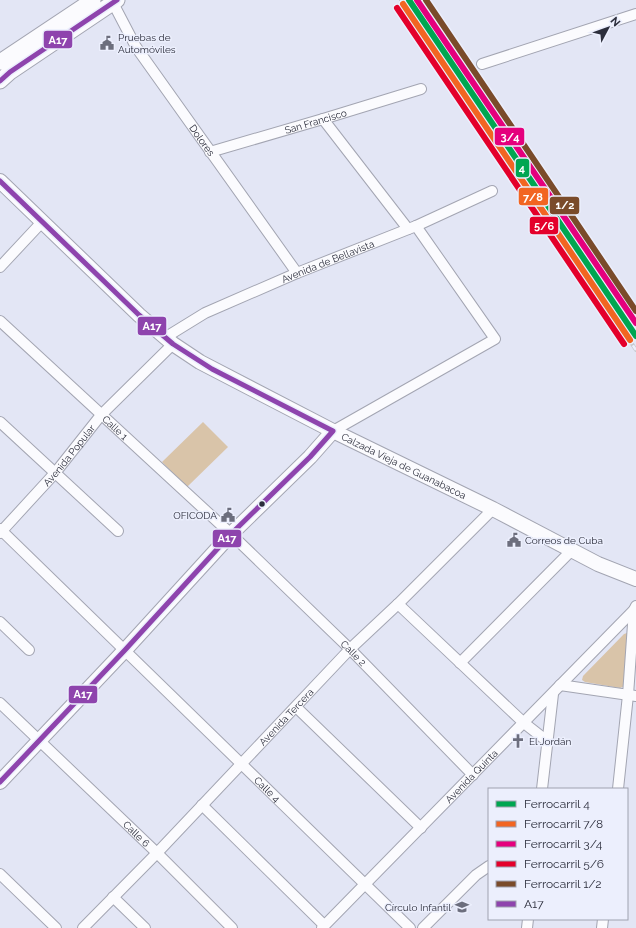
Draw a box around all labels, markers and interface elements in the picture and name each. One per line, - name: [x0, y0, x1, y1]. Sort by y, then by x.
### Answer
- north arrow: [588, 8, 628, 48]
- text: N: [608, 14, 623, 29]
- line badge: A17: [43, 30, 73, 49]
- place label: Pruebas de Automóviles: [118, 32, 176, 55]
- text: A17: [49, 34, 68, 47]
- public building icon: Pruebas de Automóviles: [99, 35, 115, 51]
- street label: San Francisco: [283, 107, 348, 135]
- street label: Dolores: [187, 122, 217, 158]
- line badge: 3/4: [494, 127, 525, 146]
- text: 3/4: [500, 131, 520, 144]
- line badge: 4: [515, 158, 530, 178]
- text: 4: [519, 162, 525, 175]
- line badge: 7/8: [518, 187, 549, 206]
- text: 7/8: [523, 191, 543, 204]
- line badge: 1/2: [549, 196, 580, 215]
- text: 1/2: [555, 199, 575, 212]
- line badge: 5/6: [529, 216, 559, 235]
- text: 5/6: [534, 220, 554, 233]
- street label: Avenida de Bellavista: [280, 238, 376, 285]
- line badge: A17: [137, 316, 167, 336]
- text: A17: [143, 320, 162, 333]
- street label: Calle 1: [100, 413, 131, 442]
- street label: Avenida Popular: [41, 422, 97, 488]
- street label: Calzada Vieja de Guanabacoa: [340, 431, 468, 501]
- unlabelled marker: [257, 499, 267, 509]
- public building icon: OFICODA: [220, 507, 236, 523]
- place label: OFICODA: [173, 510, 217, 521]
- line badge: A17: [212, 529, 242, 548]
- text: A17: [218, 532, 237, 545]
- public building icon: Correos de Cuba: [506, 532, 522, 548]
- place label: Correos de Cuba: [525, 535, 603, 546]
- street label: Calle 2: [339, 638, 369, 668]
- line badge: A17: [68, 685, 98, 704]
- street label: Avenida Tercera: [257, 686, 315, 747]
- text: A17: [74, 688, 93, 701]
- church icon: El Jordán: [510, 733, 526, 749]
- place label: El Jordán: [529, 736, 571, 747]
- street label: Avenida Quinta: [443, 747, 500, 805]
- street label: Calle 4: [252, 774, 283, 805]
- legend: [488, 788, 628, 920]
- text: Ferrocarril 4: [524, 797, 590, 811]
- text: Ferrocarril 7/8: [524, 817, 603, 831]
- street label: Calle 6: [121, 818, 152, 849]
- text: Ferrocarril 3/4: [524, 837, 603, 851]
- text: Ferrocarril 5/6: [524, 857, 604, 871]
- text: Ferrocarril 1/2: [524, 877, 602, 891]
- text: A17: [524, 897, 544, 911]
- school or university icon: Círculo Infantil: [454, 899, 470, 915]
- place label: Círculo Infantil: [385, 902, 451, 913]

